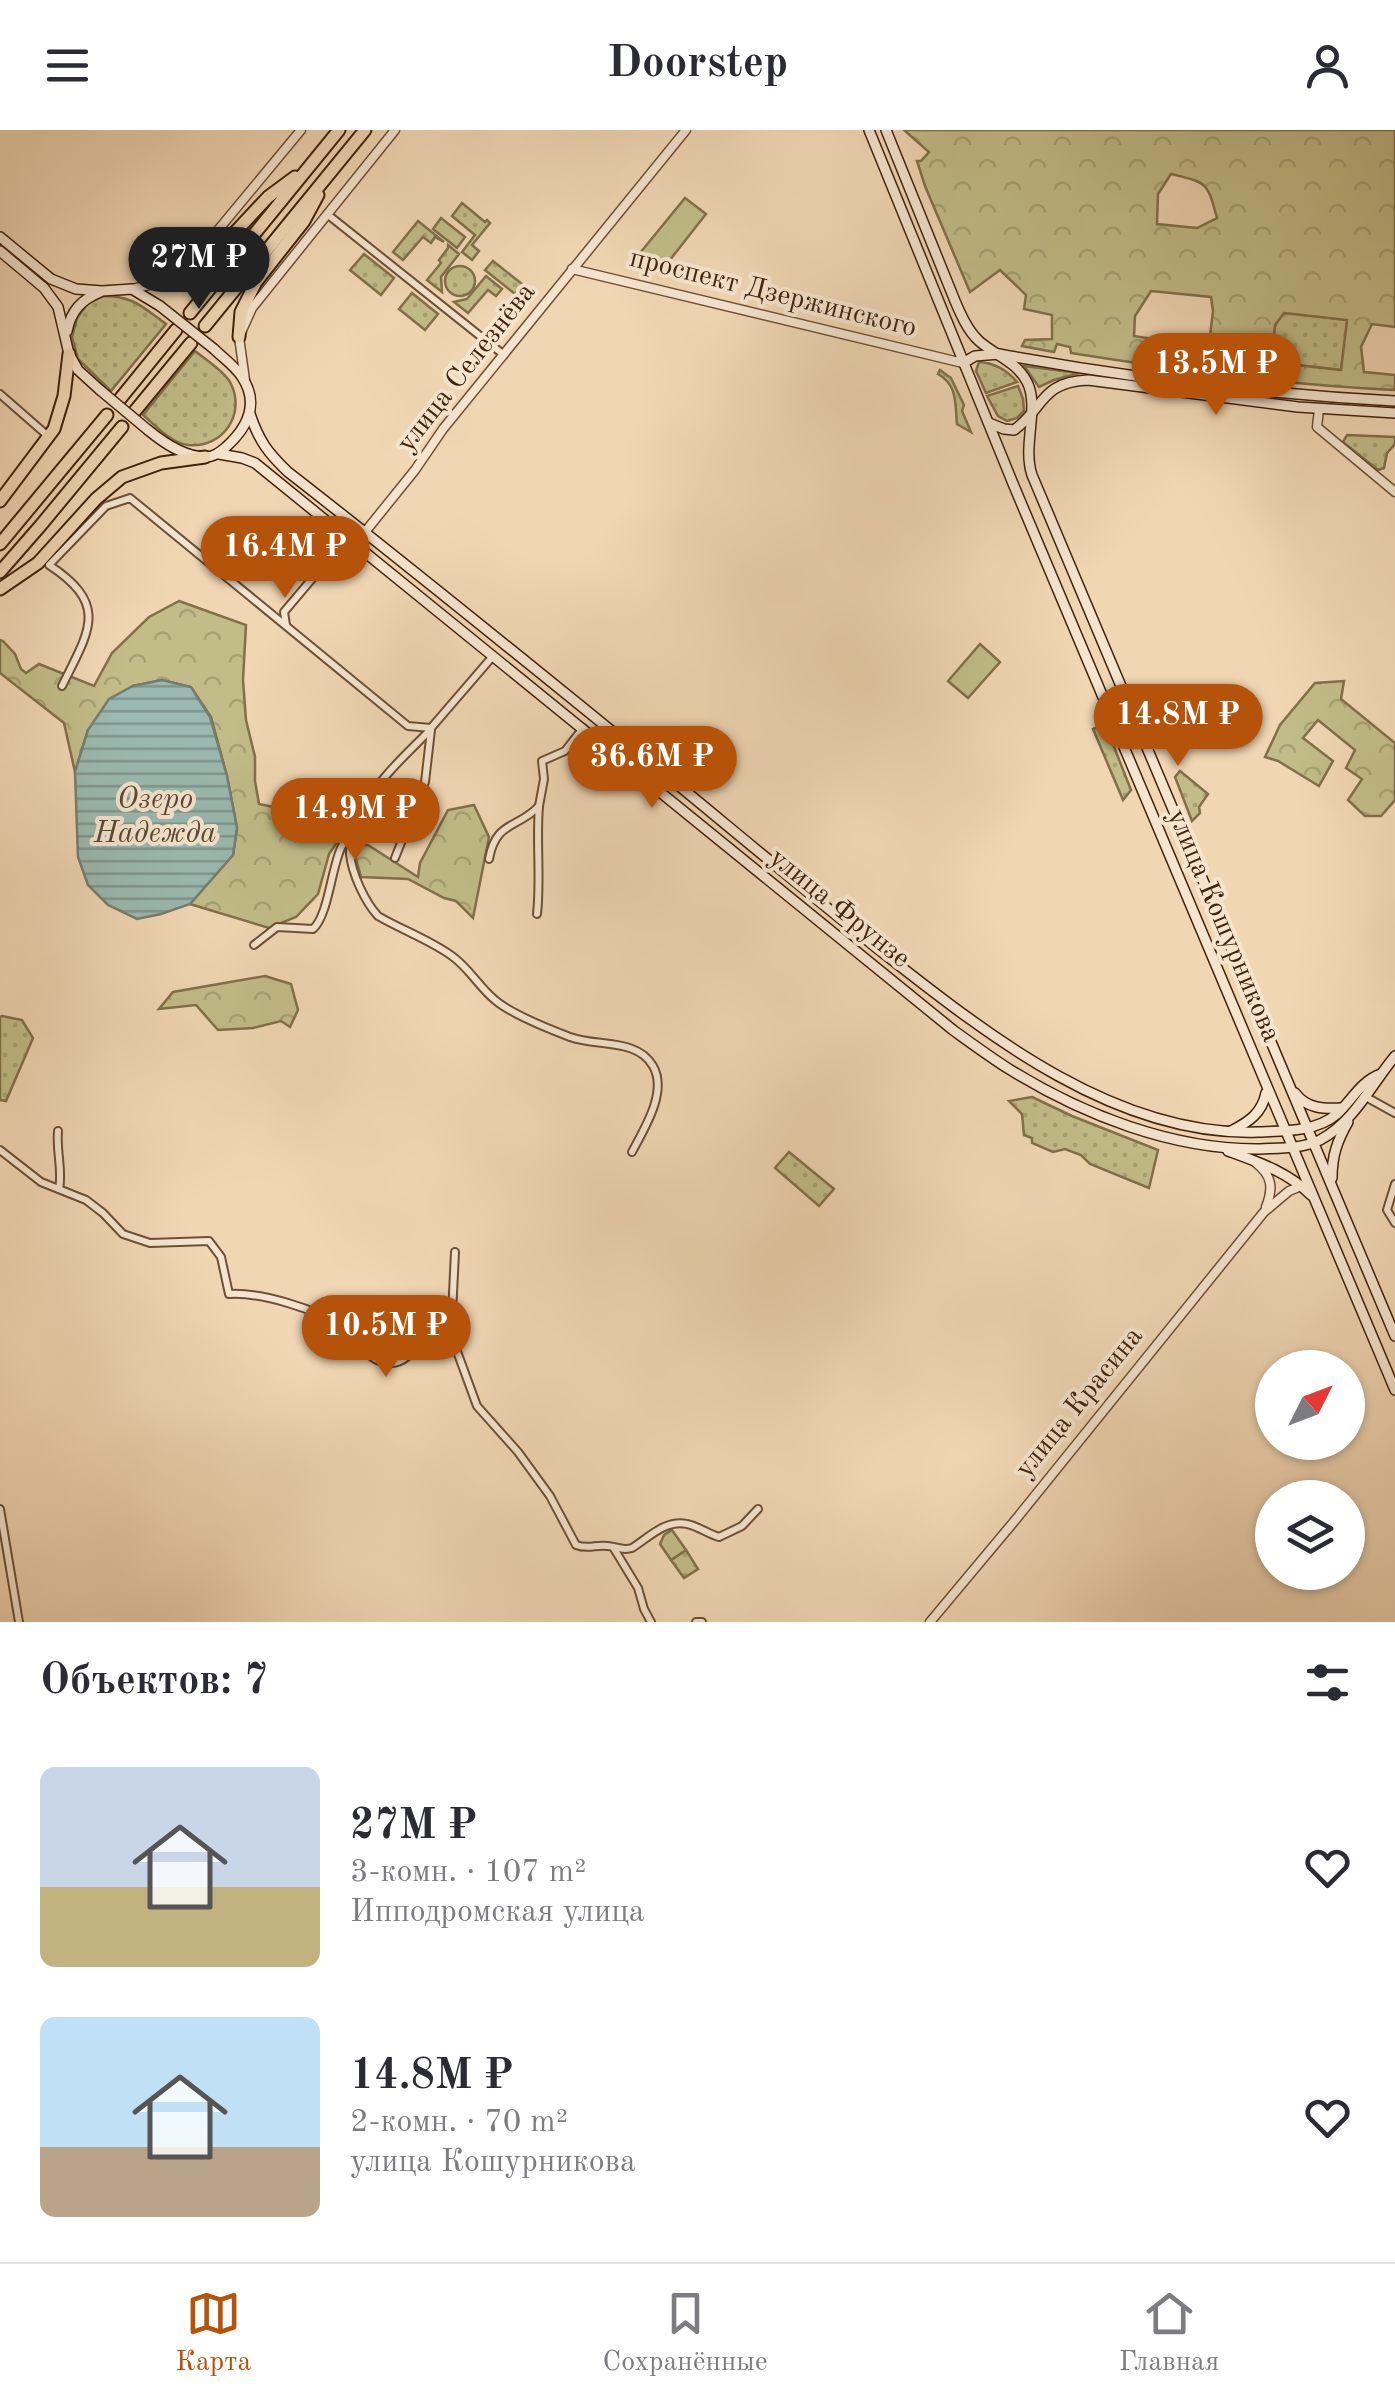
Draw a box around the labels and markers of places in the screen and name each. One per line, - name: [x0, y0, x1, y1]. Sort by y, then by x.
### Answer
- pin: 27M ₽: [129, 227, 269, 312]
- pin: 13.5M ₽: [1124, 333, 1308, 418]
- pin: 16.4M ₽: [193, 516, 377, 601]
- pin: 14.8M ₽: [1086, 684, 1270, 769]
- pin: 36.6M ₽: [560, 726, 744, 811]
- pin: 14.9M ₽: [263, 778, 447, 863]
- pin: 10.5M ₽: [294, 1295, 478, 1380]

